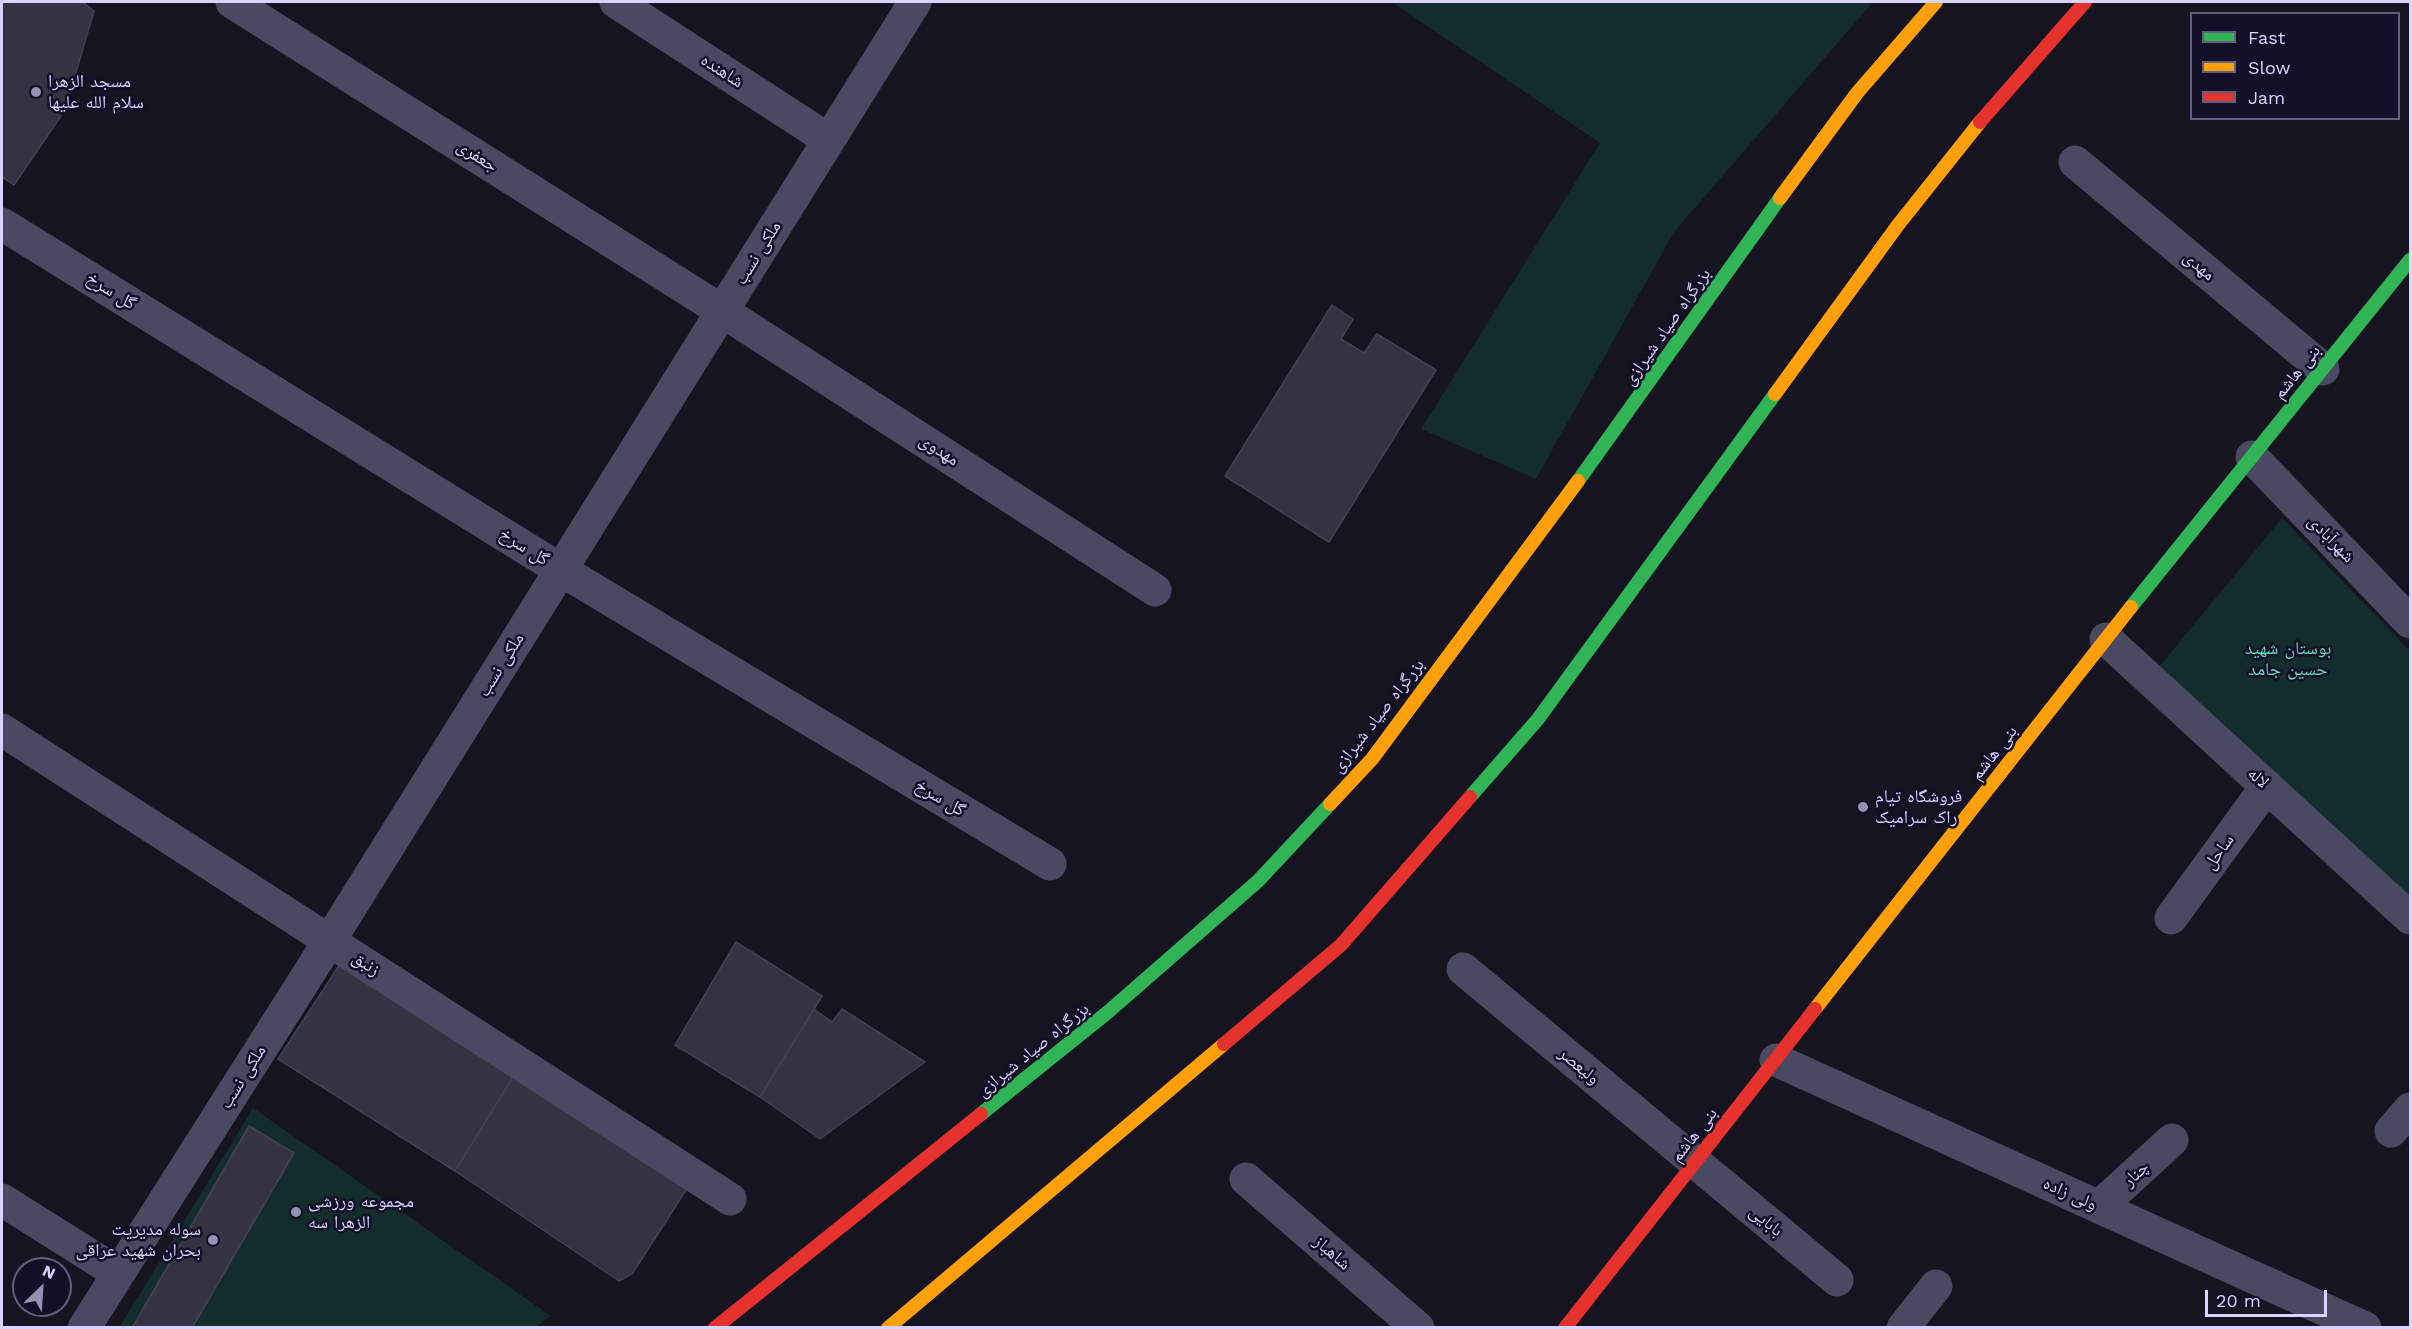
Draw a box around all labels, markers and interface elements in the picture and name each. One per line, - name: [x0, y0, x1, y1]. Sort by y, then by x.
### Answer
- legend: [2190, 12, 2400, 120]
- text: Fast: [2248, 27, 2285, 48]
- street label: شاهنده: [697, 49, 747, 93]
- text: Slow: [2248, 57, 2291, 78]
- place label: مسجد الزهرا سلام الله علیها: [48, 71, 144, 113]
- marker: مسجد الزهرا سلام الله علیها: [29, 85, 43, 99]
- text: Jam: [2248, 87, 2285, 108]
- street label: جعفری: [453, 135, 501, 177]
- street label: ملکی نسب: [730, 217, 786, 289]
- street label: مهدی: [2179, 247, 2219, 285]
- street label: بزرگراه صیاد شیرازی: [1618, 264, 1716, 390]
- street label: گل سرخ: [82, 267, 140, 315]
- street label: بنی هاشم: [2269, 340, 2325, 404]
- street label: مهدوی: [915, 429, 963, 471]
- street label: شهرآبادی: [2303, 511, 2359, 567]
- street label: گل سرخ: [495, 523, 553, 571]
- street label: ملکی نسب: [473, 629, 529, 701]
- park label: بوستان شهید حسین جامد: [2245, 638, 2331, 680]
- street label: بزرگراه صیاد شیرازی: [1327, 655, 1429, 777]
- street label: بنی هاشم: [1966, 721, 2022, 785]
- street label: لاله: [2243, 763, 2273, 793]
- street label: گل سرخ: [911, 775, 969, 821]
- place label: فروشگاه تیام راک سرامیک: [1875, 786, 1962, 828]
- marker: فروشگاه تیام راک سرامیک: [1856, 800, 1870, 814]
- street label: ساحل: [2199, 830, 2239, 874]
- street label: زنبق: [348, 947, 384, 981]
- street label: بزرگراه صیاد شیرازی: [972, 998, 1094, 1102]
- street label: ملکی نسب: [215, 1041, 271, 1113]
- street label: ولیعصر: [1554, 1042, 1604, 1090]
- street label: بنی هاشم: [1666, 1103, 1722, 1167]
- street label: چنار: [2118, 1156, 2154, 1192]
- street label: ولی زاده: [2040, 1173, 2100, 1215]
- place label: مجموعه ورزشی الزهرا سه: [308, 1191, 414, 1234]
- street label: بابایی: [1745, 1201, 1787, 1241]
- marker: مجموعه ورزشی الزهرا سه: [289, 1205, 303, 1219]
- place label: سوله مدیریت بحران شهید عراقی: [75, 1219, 201, 1262]
- street label: شاهباز: [1309, 1231, 1355, 1275]
- marker: سوله مدیریت بحران شهید عراقی: [206, 1233, 220, 1247]
- north arrow: [12, 1257, 72, 1317]
- text: N: [40, 1261, 58, 1283]
- scale bar: [2208, 1278, 2330, 1316]
- text: 20 m: [2216, 1290, 2261, 1311]

